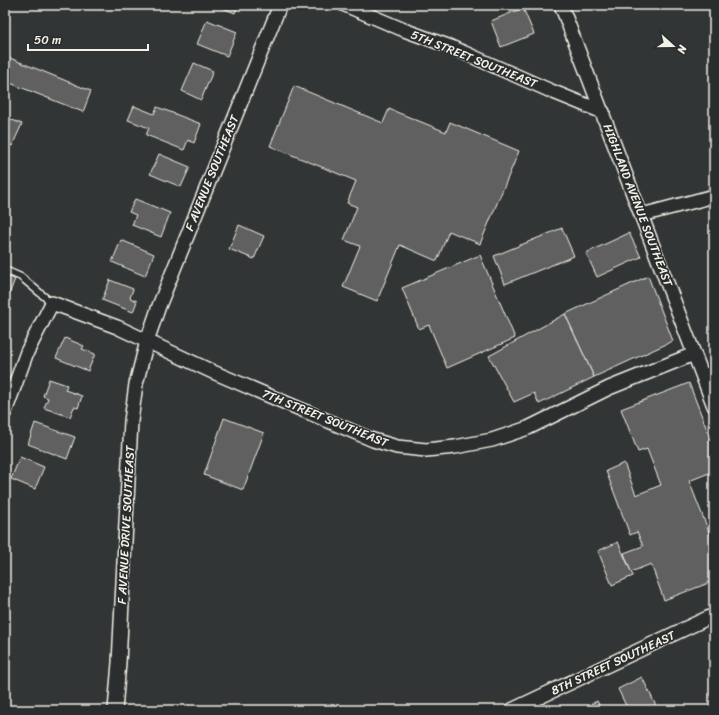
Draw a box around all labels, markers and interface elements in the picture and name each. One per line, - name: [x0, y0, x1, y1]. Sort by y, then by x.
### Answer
- street label: 5TH STREET SOUTHEAST: [407, 24, 541, 95]
- scale bar: [28, 26, 148, 52]
- north arrow: [653, 26, 693, 66]
- text: 50 m: [34, 29, 61, 51]
- text: N: [671, 42, 692, 57]
- street label: F AVENUE SOUTHEAST: [179, 111, 246, 234]
- street label: HIGHLAND AVENUE SOUTHEAST: [597, 120, 680, 291]
- street label: 7TH STREET SOUTHEAST: [259, 383, 392, 454]
- street label: F AVENUE DRIVE SOUTHEAST: [111, 445, 141, 605]
- street label: 8TH STREET SOUTHEAST: [547, 624, 679, 701]

